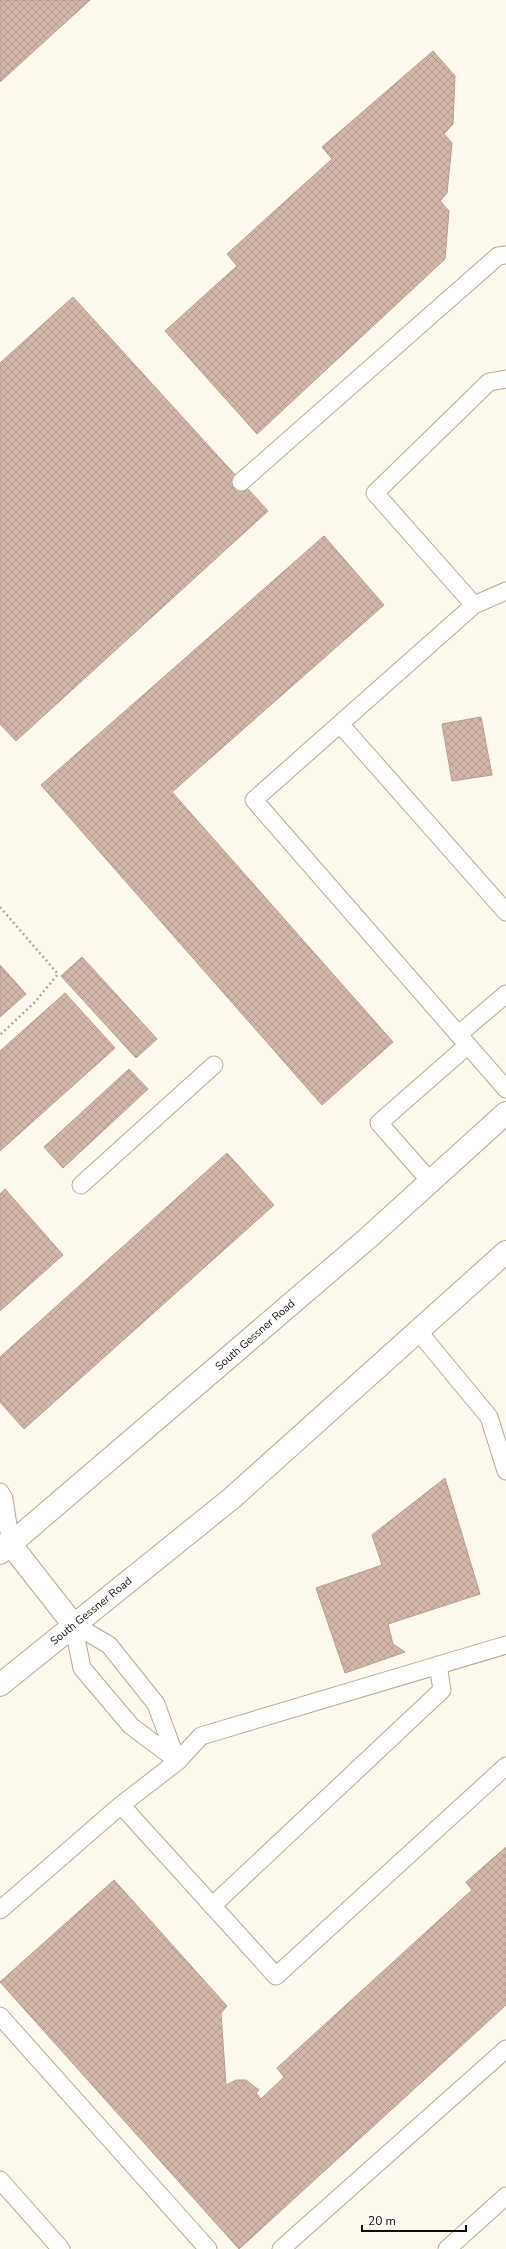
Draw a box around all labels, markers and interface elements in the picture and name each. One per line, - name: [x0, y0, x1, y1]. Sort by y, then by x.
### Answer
- street label: South Gessner Road: [212, 1296, 298, 1374]
- street label: South Gessner Road: [47, 1573, 135, 1649]
- scale bar: [362, 2207, 466, 2233]
- text: 20 m: [368, 2213, 396, 2229]

